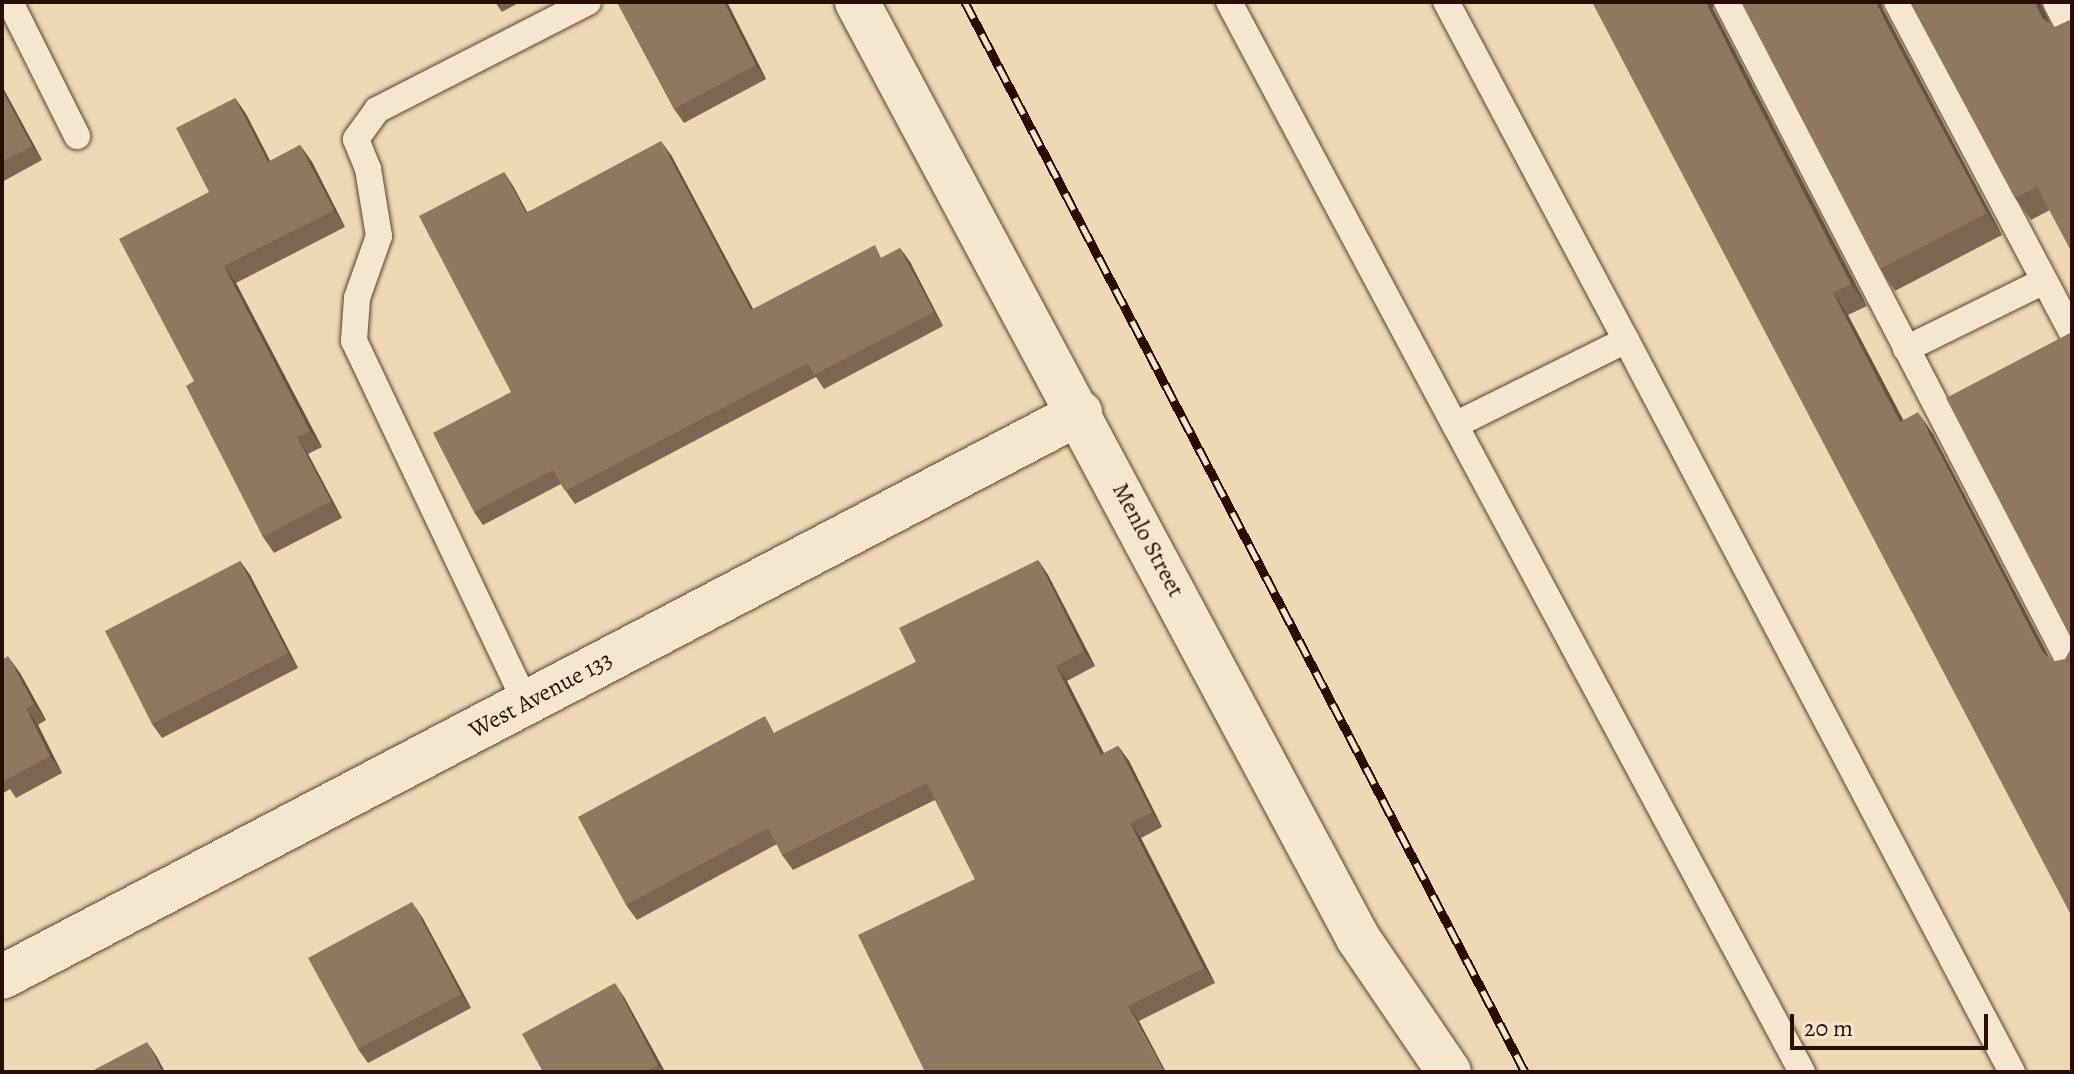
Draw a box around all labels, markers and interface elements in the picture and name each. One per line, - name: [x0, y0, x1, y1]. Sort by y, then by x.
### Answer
- street label: Menlo Street: [1106, 478, 1190, 602]
- street label: West Avenue 133: [464, 645, 618, 745]
- scale bar: [1794, 998, 1992, 1048]
- text: 20 m: [1804, 1012, 1853, 1044]

